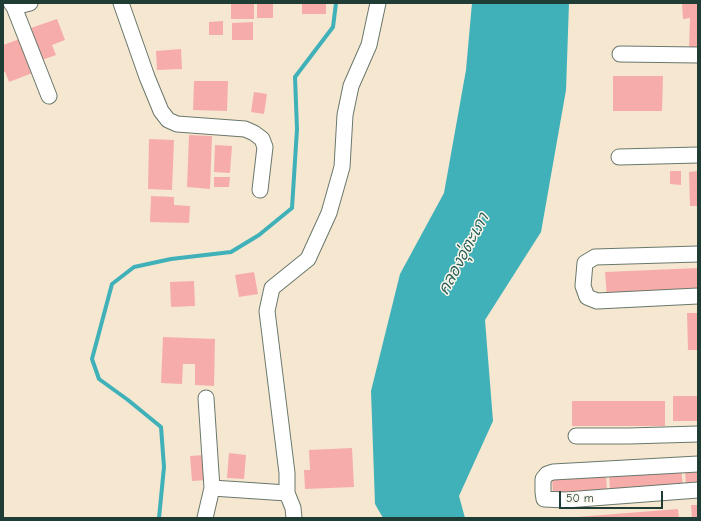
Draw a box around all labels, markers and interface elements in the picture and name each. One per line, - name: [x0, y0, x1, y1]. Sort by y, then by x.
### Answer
- water label: คลองอุ่ตะเภา: [435, 210, 493, 298]
- scale bar: [561, 483, 665, 509]
- text: 50 m: [566, 491, 594, 505]

